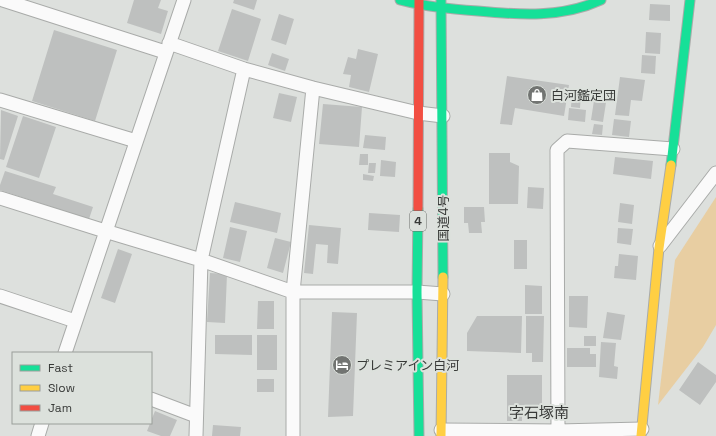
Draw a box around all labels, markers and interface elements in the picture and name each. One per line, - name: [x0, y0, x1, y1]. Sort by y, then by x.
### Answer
- shop icon: 白河鑑定団: [526, 84, 548, 106]
- place label: 白河鑑定団: [551, 87, 616, 104]
- street label: 国道4号: [435, 194, 452, 242]
- road number: 4: [410, 211, 426, 231]
- legend: [12, 352, 152, 424]
- hotel icon: プレミアイン白河: [331, 354, 353, 376]
- place label: プレミアイン白河: [356, 357, 459, 374]
- text: Fast: [48, 360, 73, 376]
- text: Slow: [48, 380, 75, 396]
- text: Jam: [48, 400, 72, 416]
- district label: 字石塚南: [509, 403, 569, 422]

